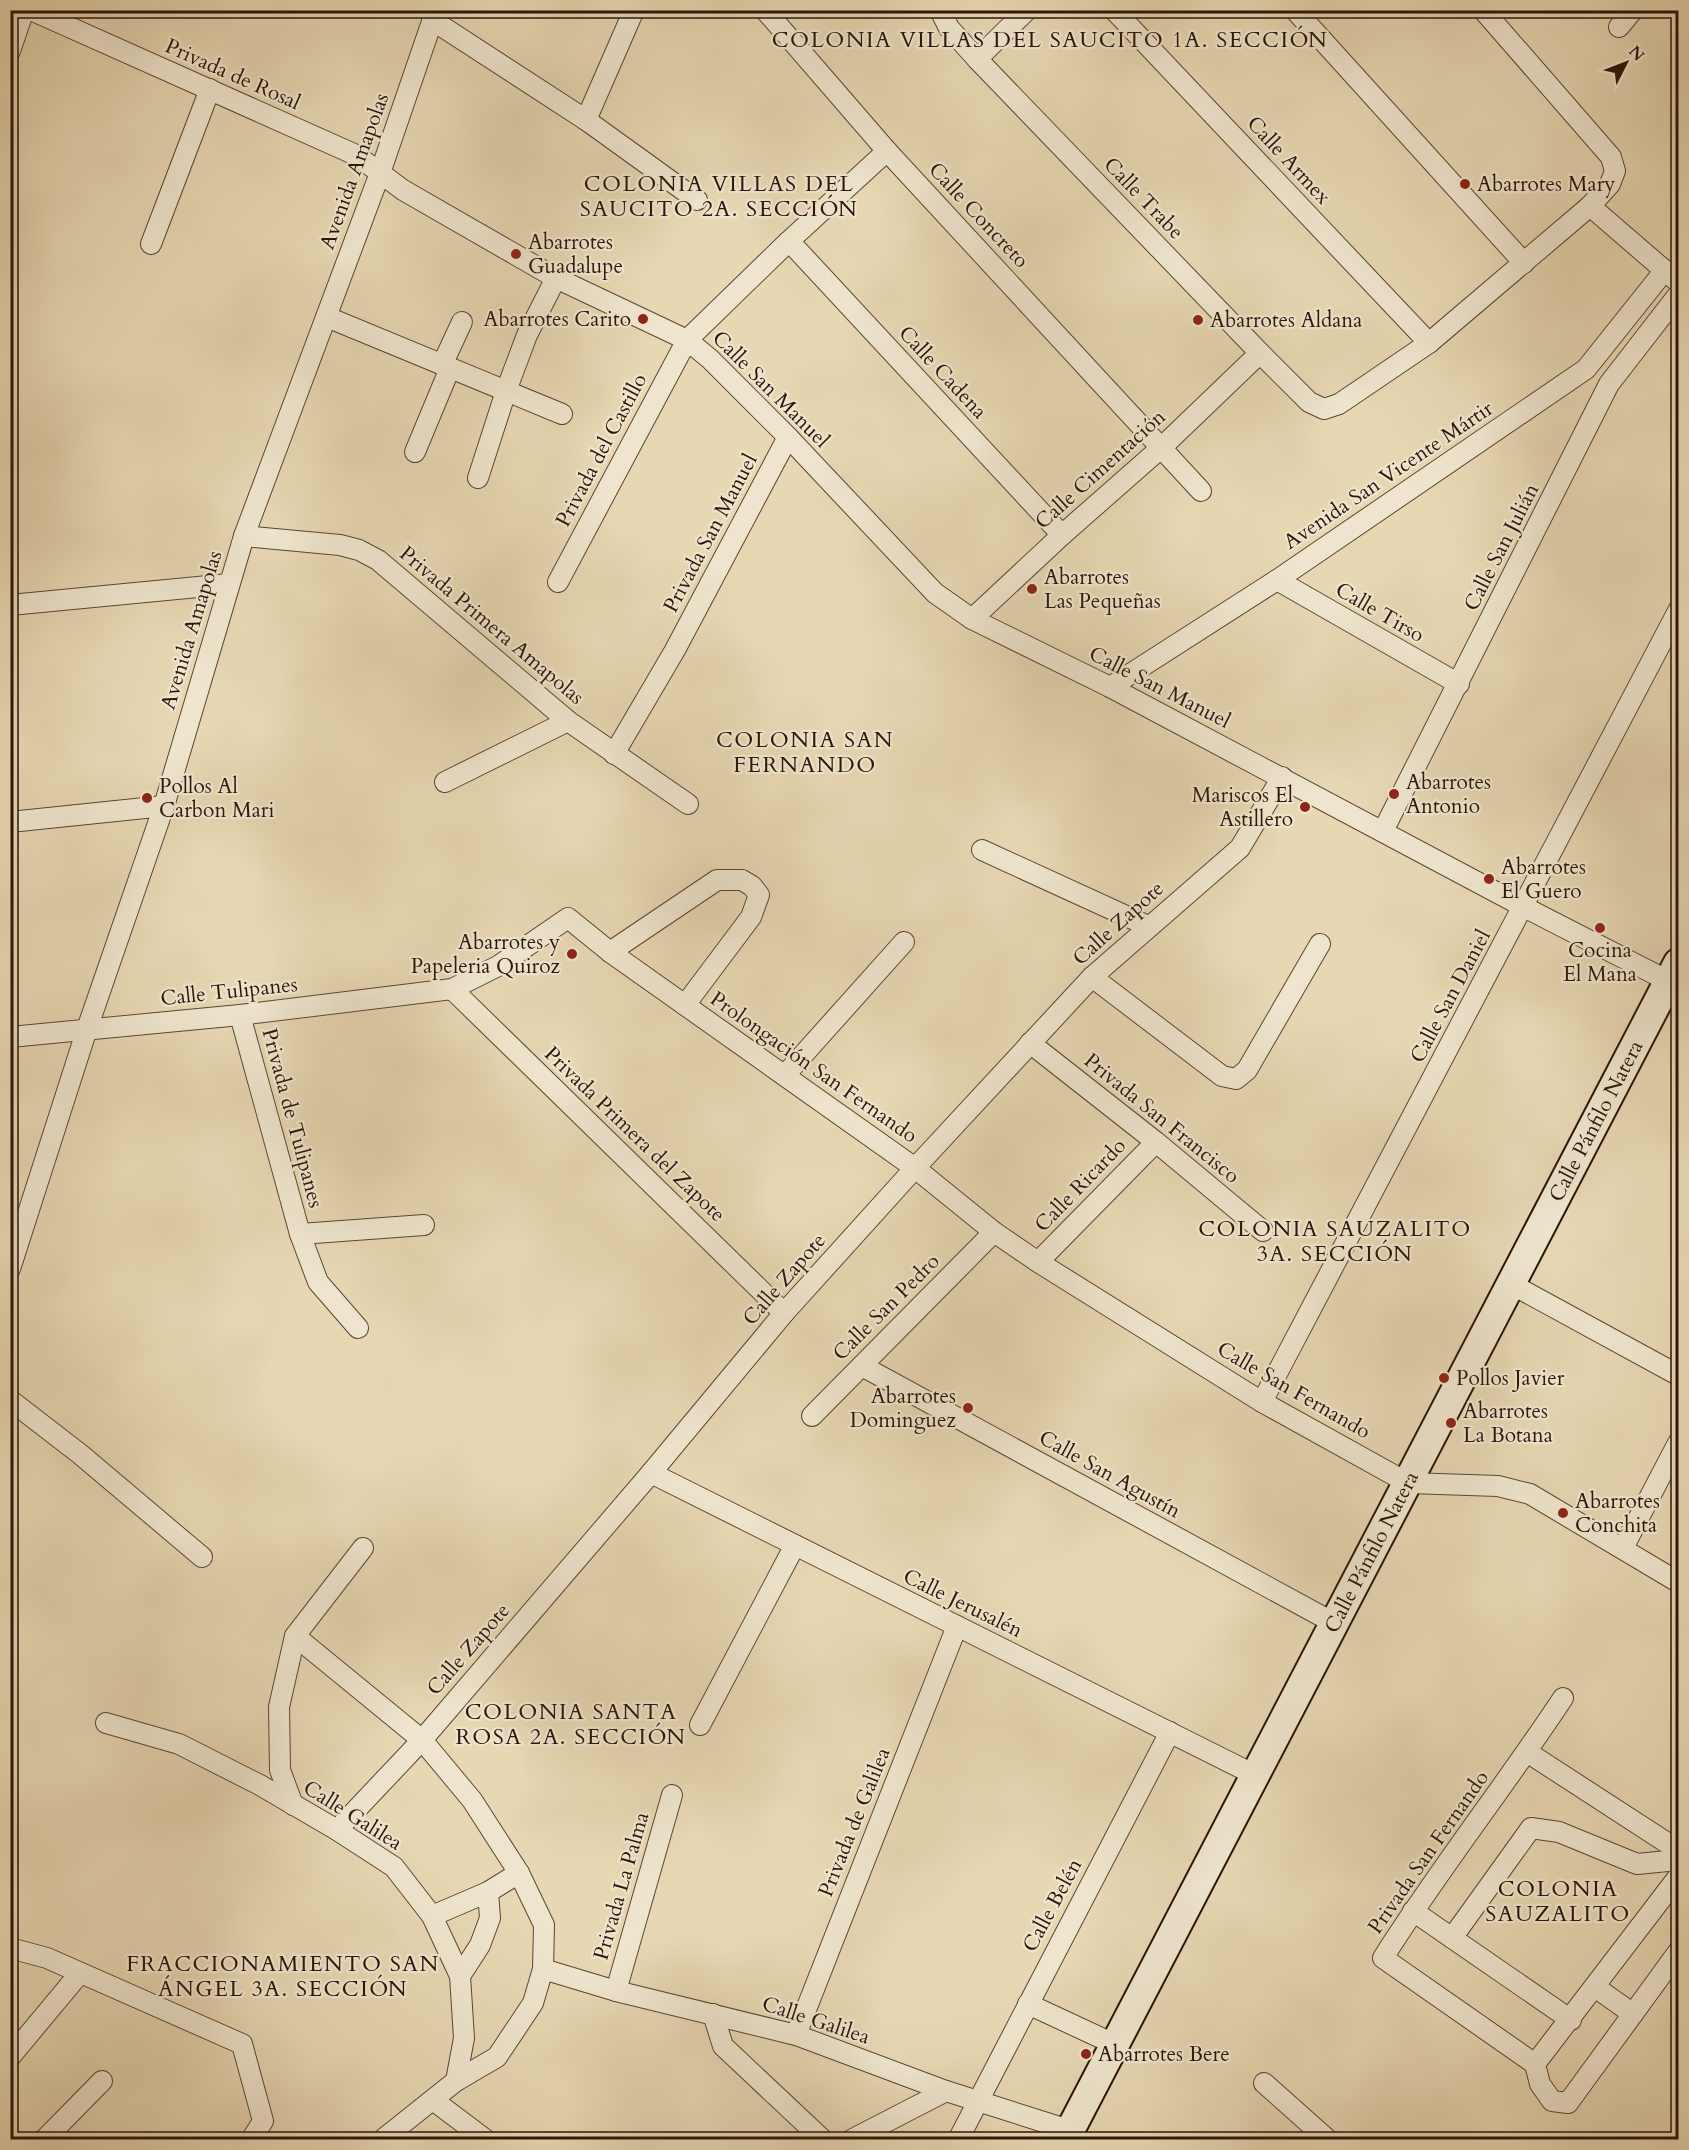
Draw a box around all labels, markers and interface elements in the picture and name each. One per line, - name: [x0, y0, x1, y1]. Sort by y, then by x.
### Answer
- district label: COLONIA VILLAS DEL SAUCITO 1A. SECCIÓN: [772, 25, 1328, 55]
- street label: Privada de Rosal: [161, 32, 305, 117]
- north arrow: [1596, 33, 1656, 93]
- text: N: [1624, 41, 1649, 66]
- street label: Avenida Amapolas: [313, 89, 396, 253]
- street label: Calle Armex: [1240, 110, 1338, 211]
- street label: Calle Trabe: [1097, 151, 1190, 246]
- street label: Calle Concreto: [922, 156, 1035, 275]
- district label: COLONIA VILLAS DEL SAUCITO 2A. SECCIÓN: [580, 169, 858, 224]
- place label: Abarrotes Mary: [1477, 170, 1615, 199]
- marker: Abarrotes Mary: [1458, 177, 1472, 191]
- place label: Abarrotes Guadalupe: [528, 228, 623, 281]
- marker: Abarrotes Guadalupe: [509, 247, 523, 261]
- place label: Abarrotes Carito: [484, 305, 631, 334]
- place label: Abarrotes Aldana: [1210, 306, 1362, 335]
- marker: Abarrotes Carito: [636, 312, 650, 326]
- marker: Abarrotes Aldana: [1191, 313, 1205, 327]
- street label: Calle Cadena: [892, 319, 993, 425]
- street label: Calle San Manuel: [705, 324, 836, 455]
- street label: Privada del Castillo: [549, 368, 654, 532]
- street label: Avenida San Vicente Mártir: [1278, 394, 1499, 556]
- street label: Calle Cimentación: [1029, 403, 1172, 536]
- street label: Privada San Manuel: [656, 449, 765, 618]
- street label: Calle San Julián: [1457, 479, 1546, 616]
- street label: Privada Primera Amapolas: [393, 539, 590, 711]
- street label: Avenida Amapolas: [154, 547, 229, 713]
- place label: Abarrotes Las Pequeñas: [1044, 563, 1161, 616]
- street label: Calle Tirso: [1330, 575, 1430, 650]
- marker: Abarrotes Las Pequeñas: [1025, 582, 1039, 596]
- street label: Calle San Manuel: [1084, 639, 1236, 736]
- district label: COLONIA SAN FERNANDO: [716, 725, 894, 780]
- place label: Abarrotes Antonio: [1406, 768, 1491, 821]
- place label: Pollos Al Carbon Mari: [159, 772, 275, 825]
- place label: Mariscos El Astillero: [1192, 781, 1293, 834]
- marker: Abarrotes Antonio: [1387, 787, 1401, 801]
- marker: Pollos Al Carbon Mari: [140, 791, 154, 805]
- marker: Mariscos El Astillero: [1298, 800, 1312, 814]
- place label: Abarrotes El Guero: [1501, 853, 1586, 906]
- marker: Abarrotes El Guero: [1482, 872, 1496, 886]
- street label: Calle Zapote: [1066, 875, 1170, 972]
- marker: Cocina El Mana: [1593, 921, 1607, 935]
- street label: Calle San Daniel: [1403, 925, 1498, 1068]
- place label: Abarrotes y Papeleria Quiroz: [411, 928, 561, 981]
- place label: Cocina El Mana: [1563, 936, 1637, 989]
- marker: Abarrotes y Papeleria Quiroz: [565, 947, 579, 961]
- street label: Calle Tulipanes: [159, 970, 299, 1013]
- street label: Prolongación San Fernando: [704, 985, 923, 1150]
- street label: Privada de Tulipanes: [255, 1025, 330, 1211]
- street label: Calle Pánfilo Natera: [1542, 1035, 1650, 1207]
- street label: Privada Primera del Zapote: [538, 1040, 732, 1229]
- street label: Privada San Francisco: [1078, 1046, 1246, 1190]
- street label: Calle Ricardo: [1028, 1132, 1133, 1239]
- district label: COLONIA SAUZALITO 3A. SECCIÓN: [1198, 1214, 1472, 1269]
- street label: Calle Zapote: [736, 1227, 833, 1332]
- street label: Calle San Pedro: [826, 1247, 946, 1367]
- street label: Calle San Fernando: [1212, 1335, 1376, 1446]
- place label: Pollos Javier: [1456, 1364, 1565, 1393]
- marker: Pollos Javier: [1437, 1371, 1451, 1385]
- place label: Abarrotes Dominguez: [850, 1382, 957, 1435]
- place label: Abarrotes La Botana: [1463, 1397, 1553, 1450]
- marker: Abarrotes Dominguez: [961, 1401, 975, 1415]
- marker: Abarrotes La Botana: [1444, 1416, 1458, 1430]
- street label: Calle San Agustín: [1034, 1423, 1186, 1525]
- street label: Calle Pánfilo Natera: [1318, 1466, 1426, 1638]
- place label: Abarrotes Conchita: [1575, 1487, 1660, 1540]
- marker: Abarrotes Conchita: [1556, 1506, 1570, 1520]
- street label: Calle Jerusalén: [898, 1562, 1027, 1645]
- street label: Calle Zapote: [420, 1597, 517, 1702]
- district label: COLONIA SANTA ROSA 2A. SECCIÓN: [456, 1697, 686, 1752]
- street label: Privada de Galilea: [811, 1743, 898, 1901]
- street label: Privada San Fernando: [1361, 1765, 1496, 1940]
- street label: Calle Galilea: [298, 1773, 408, 1857]
- street label: Privada La Palma: [587, 1809, 656, 1964]
- street label: Calle Belén: [1016, 1854, 1089, 1957]
- district label: COLONIA SAUZALITO: [1485, 1874, 1631, 1929]
- district label: FRACCIONAMIENTO SAN ÁNGEL 3A. SECCIÓN: [126, 1949, 440, 2004]
- street label: Calle Galilea: [758, 1989, 874, 2052]
- place label: Abarrotes Bere: [1098, 2040, 1230, 2069]
- marker: Abarrotes Bere: [1079, 2047, 1093, 2061]

